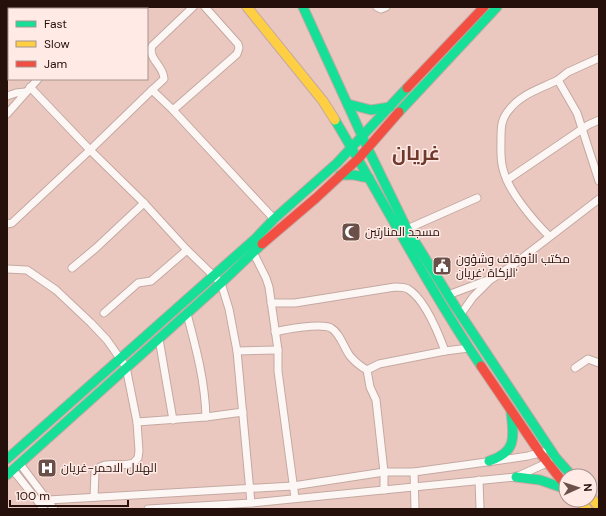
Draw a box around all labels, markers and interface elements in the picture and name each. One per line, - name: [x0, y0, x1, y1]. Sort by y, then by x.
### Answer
- legend: [8, 8, 148, 80]
- text: Fast: [44, 16, 67, 32]
- text: Slow: [44, 36, 70, 52]
- text: Jam: [44, 56, 67, 72]
- district label: غريان: [392, 140, 440, 166]
- mosque icon: مسجد المنارتين: [340, 221, 362, 243]
- place label: مسجد المنارتين: [365, 224, 440, 240]
- place label: مكتب الأوقاف وشؤون الزكاة 'غريان': [456, 251, 570, 281]
- public building icon: مكتب الأوقاف وشؤون الزكاة 'غريان': [431, 255, 453, 277]
- hospital icon: الهلال الاحمر-غريان: [36, 457, 58, 479]
- place label: الهلال الاحمر-غريان: [61, 460, 157, 476]
- north arrow: [558, 468, 598, 508]
- scale bar: [10, 482, 128, 508]
- text: N: [581, 483, 595, 492]
- text: 100 m: [16, 488, 50, 504]

